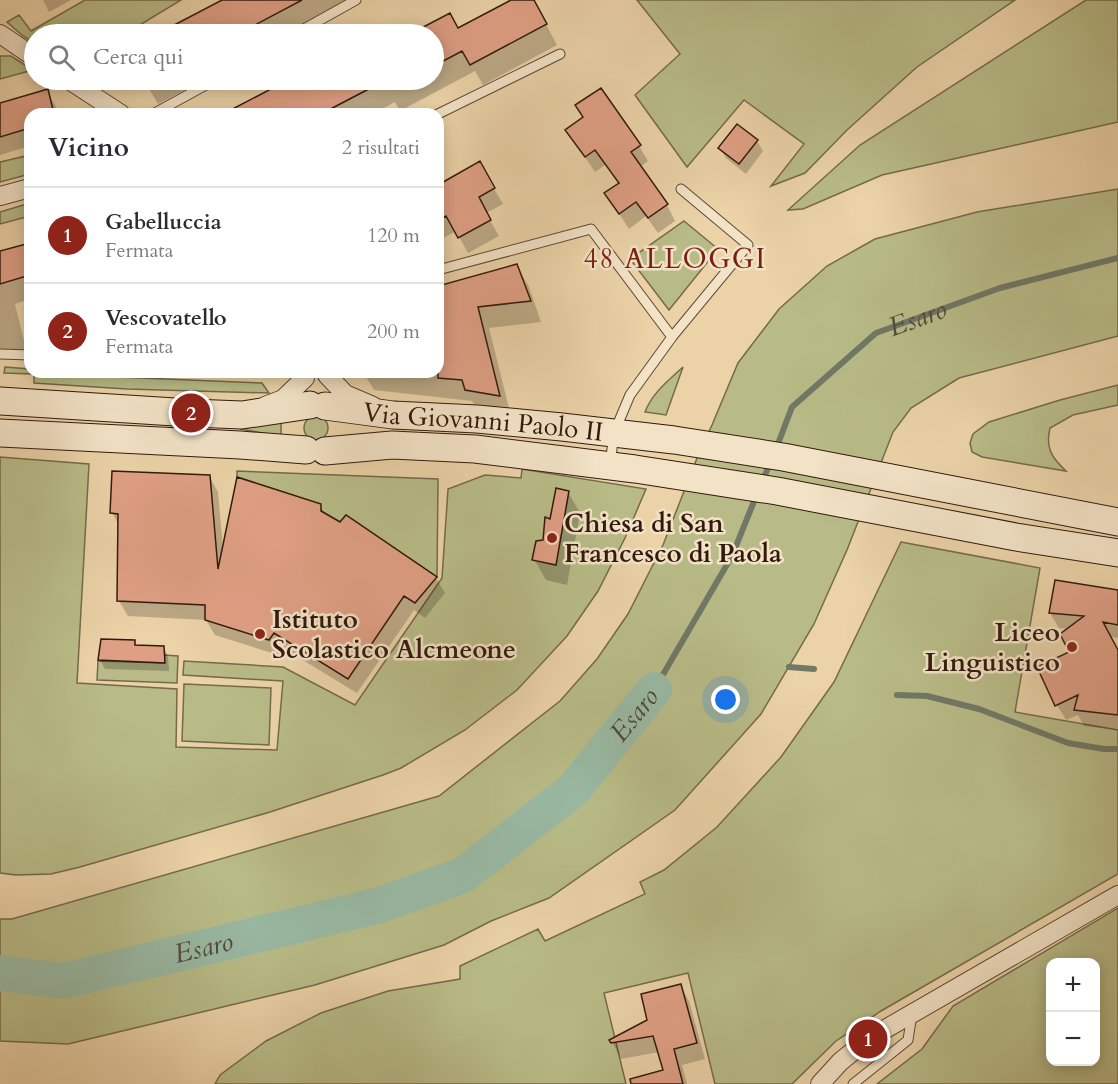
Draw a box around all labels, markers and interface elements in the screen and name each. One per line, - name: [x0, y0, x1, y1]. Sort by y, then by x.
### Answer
- search box: [24, 24, 444, 90]
- icon: search: [45, 41, 78, 74]
- text: Cerca qui: [93, 42, 183, 72]
- text: Vicino: [48, 130, 129, 165]
- text: 2 risultati: [342, 134, 420, 161]
- text: Gabelluccia: [105, 207, 222, 237]
- text: 1: [62, 222, 73, 249]
- text: 120 m: [367, 222, 420, 249]
- text: Fermata: [105, 237, 173, 264]
- district label: 48 ALLOGGI: [583, 240, 767, 278]
- water label: Esaro: [883, 290, 952, 346]
- text: Vescovatello: [105, 303, 227, 333]
- text: 2: [62, 318, 73, 345]
- text: 200 m: [367, 318, 420, 345]
- text: Fermata: [105, 333, 173, 360]
- pin: 2: [172, 390, 210, 436]
- street label: Via Giovanni Paolo II: [361, 394, 605, 449]
- place label: Chiesa di San Francesco di Paola: [564, 506, 782, 571]
- marker: Chiesa di San Francesco di Paola: [545, 531, 559, 545]
- place label: Istituto Scolastico Alcmeone: [272, 602, 516, 667]
- place label: Liceo Linguistico: [925, 615, 1060, 680]
- marker: Istituto Scolastico Alcmeone: [253, 627, 267, 641]
- marker: Liceo Linguistico: [1065, 640, 1079, 654]
- water label: Esaro: [601, 679, 668, 749]
- your location: [711, 685, 740, 714]
- water label: Esaro: [170, 922, 237, 972]
- map controls: [1046, 958, 1100, 1066]
- button: +: [1046, 958, 1100, 1012]
- button: −: [1046, 1012, 1100, 1066]
- pin: 1: [848, 1016, 888, 1062]

